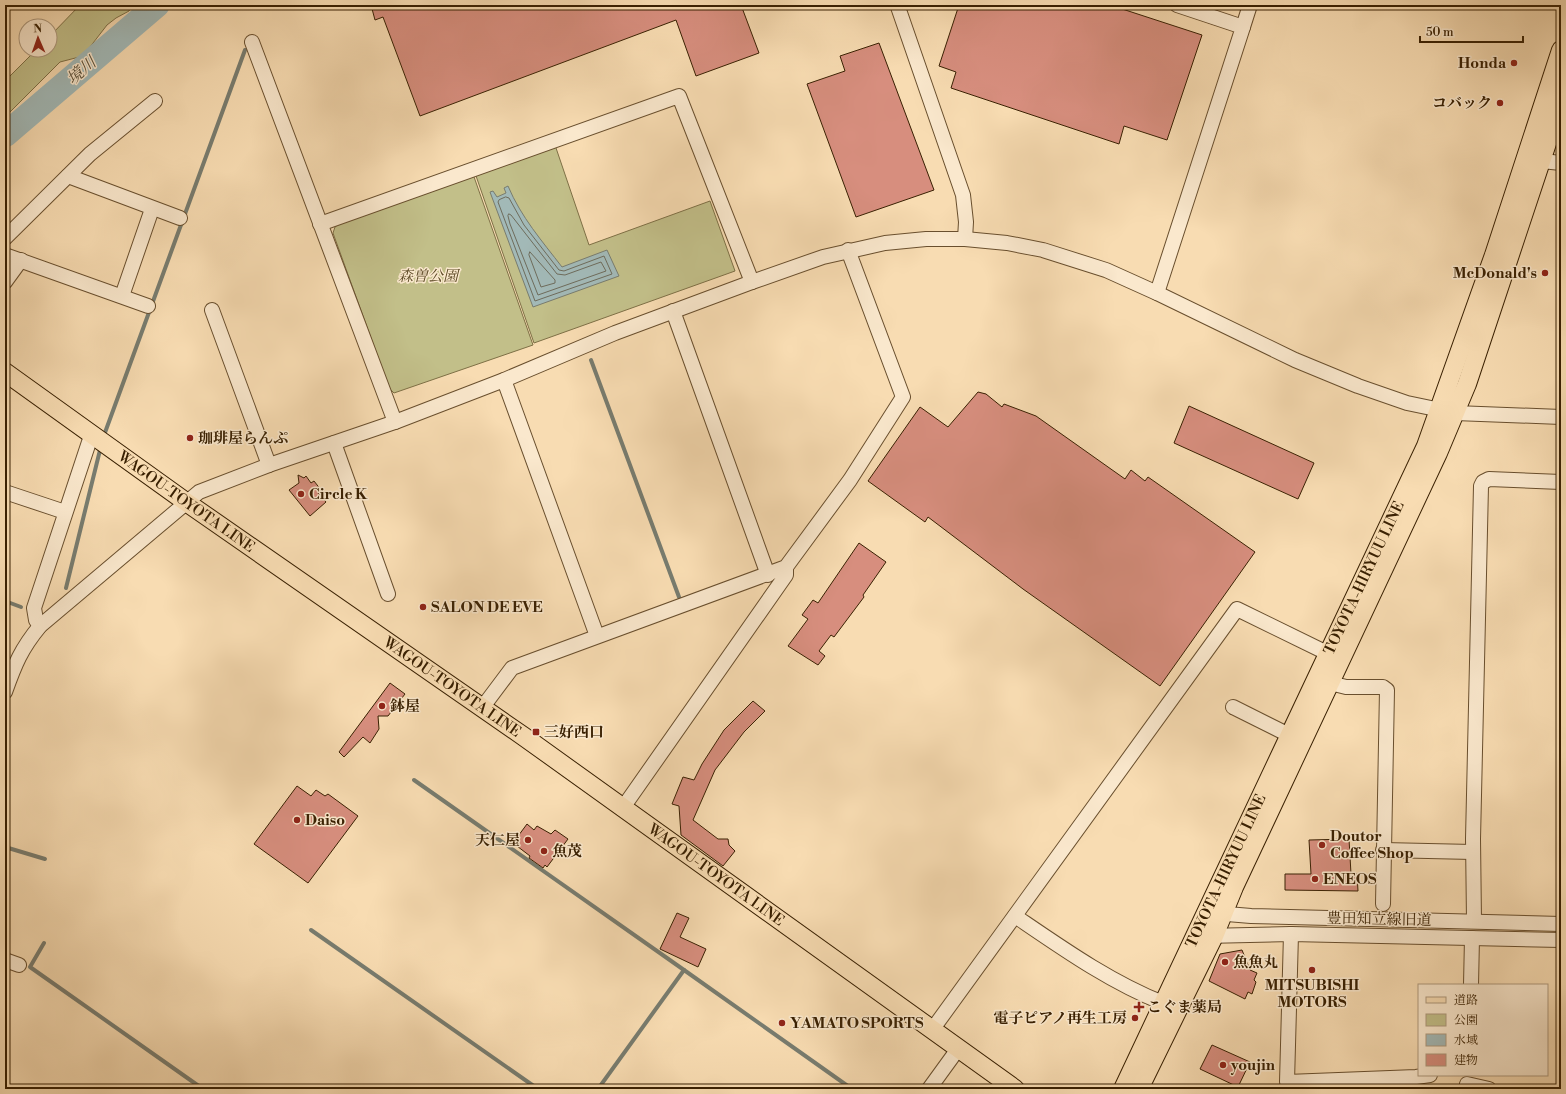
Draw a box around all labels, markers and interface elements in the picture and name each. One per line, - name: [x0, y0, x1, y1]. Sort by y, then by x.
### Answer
- north arrow: [18, 18, 58, 58]
- scale bar: [1420, 18, 1523, 44]
- text: N: [33, 22, 43, 36]
- text: 50 m: [1426, 25, 1454, 40]
- water label: 境川: [63, 52, 102, 89]
- place label: Honda: [1458, 54, 1507, 73]
- marker: Honda: [1509, 58, 1519, 68]
- place label: コバック: [1432, 94, 1492, 113]
- marker: コバック: [1495, 98, 1505, 108]
- place label: McDonald's: [1453, 264, 1537, 283]
- park label: 森曽公園: [398, 267, 461, 286]
- marker: McDonald's: [1540, 268, 1550, 278]
- place label: 珈琲屋らんぷ: [198, 429, 288, 448]
- marker: 珈琲屋らんぷ: [185, 433, 195, 443]
- street label: WAGOU-TOYOTA LINE: [113, 447, 258, 557]
- place label: Circle K: [309, 485, 368, 504]
- marker: Circle K: [296, 489, 306, 499]
- street label: TOYOTA-HIRYUU LINE: [1320, 498, 1409, 658]
- place label: SALON DE EVE: [431, 598, 543, 617]
- marker: SALON DE EVE: [418, 602, 428, 612]
- street label: WAGOU-TOYOTA LINE: [379, 632, 524, 742]
- place label: 鉢屋: [390, 697, 420, 716]
- marker: 鉢屋: [377, 701, 387, 711]
- place label: 三好西口: [544, 723, 604, 742]
- marker: 三好西口: [531, 727, 541, 737]
- street label: TOYOTA-HIRYUU LINE: [1182, 791, 1271, 951]
- place label: Daiso: [305, 811, 345, 830]
- marker: Daiso: [292, 815, 302, 825]
- street label: WAGOU-TOYOTA LINE: [643, 819, 788, 930]
- place label: Doutor Coffee Shop: [1330, 827, 1414, 863]
- place label: 天仁屋: [475, 831, 520, 850]
- marker: 天仁屋: [523, 835, 533, 845]
- marker: Doutor Coffee Shop: [1317, 840, 1327, 850]
- place label: 魚茂: [552, 842, 582, 861]
- marker: 魚茂: [539, 846, 549, 856]
- place label: ENEOS: [1323, 870, 1377, 889]
- marker: ENEOS: [1310, 874, 1320, 884]
- street label: 豊田知立線旧道: [1326, 909, 1432, 930]
- place label: 魚魚丸: [1233, 953, 1278, 972]
- marker: 魚魚丸: [1220, 957, 1230, 967]
- marker: MITSUBISHI MOTORS: [1307, 965, 1317, 975]
- place label: MITSUBISHI MOTORS: [1265, 976, 1360, 1012]
- legend: [1418, 984, 1548, 1076]
- text: 道路: [1454, 993, 1478, 1008]
- place label: こぐま薬局: [1147, 998, 1222, 1017]
- marker: こぐま薬局: [1134, 1002, 1144, 1012]
- place label: 電子ピアノ再生工房: [993, 1009, 1127, 1028]
- marker: 電子ピアノ再生工房: [1130, 1013, 1140, 1023]
- text: 公園: [1454, 1013, 1478, 1028]
- place label: YAMATO SPORTS: [790, 1014, 924, 1033]
- marker: YAMATO SPORTS: [777, 1018, 787, 1028]
- text: 水域: [1454, 1033, 1478, 1048]
- text: 建物: [1454, 1053, 1478, 1068]
- place label: youjin: [1230, 1056, 1276, 1075]
- marker: youjin: [1218, 1060, 1228, 1070]

